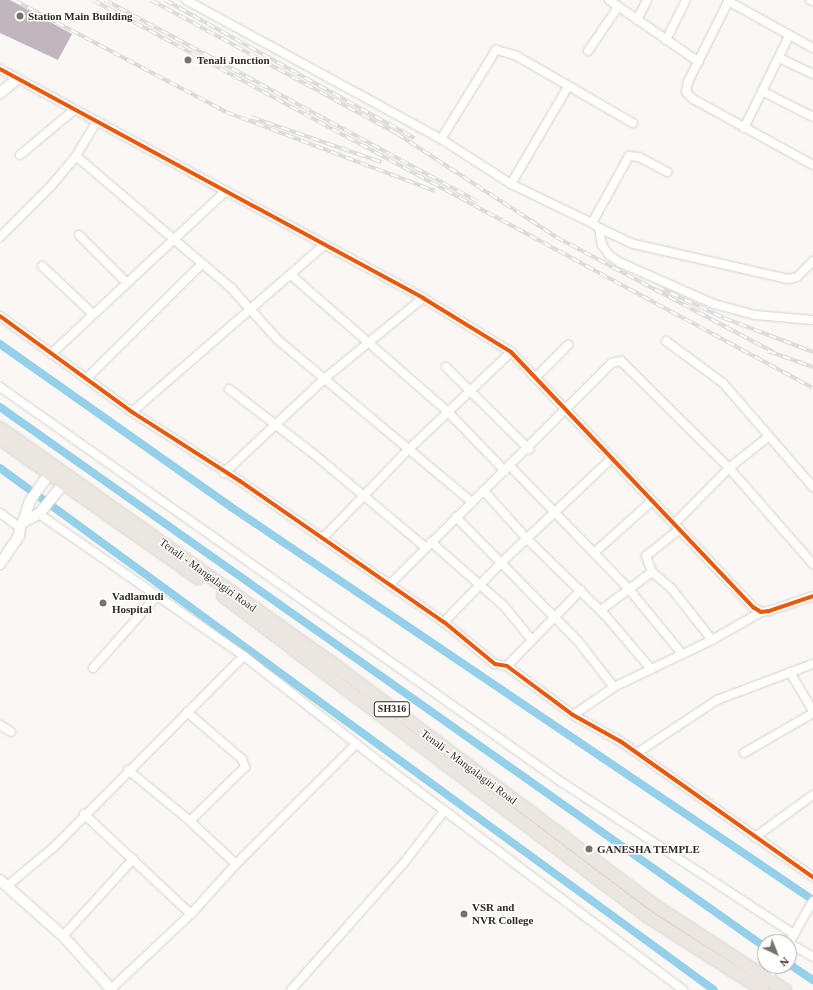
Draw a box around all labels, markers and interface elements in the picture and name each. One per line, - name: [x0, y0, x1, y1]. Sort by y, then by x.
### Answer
- place label: Station Main Building: [28, 9, 133, 23]
- marker: Station Main Building: [15, 11, 25, 21]
- place label: Tenali Junction: [197, 53, 270, 67]
- marker: Tenali Junction: [182, 54, 194, 66]
- street label: Tenali - Mangalagiri Road: [157, 536, 259, 614]
- place label: Vadlamudi Hospital: [112, 590, 164, 616]
- marker: Vadlamudi Hospital: [97, 597, 109, 609]
- road number: SH316: [373, 701, 411, 717]
- street label: Tenali - Mangalagiri Road: [419, 727, 519, 807]
- place label: GANESHA TEMPLE: [597, 842, 701, 856]
- marker: GANESHA TEMPLE: [584, 844, 594, 854]
- place label: VSR and NVR College: [472, 901, 533, 927]
- marker: VSR and NVR College: [459, 909, 469, 919]
- north arrow: [757, 934, 797, 974]
- text: N: [778, 955, 792, 969]

